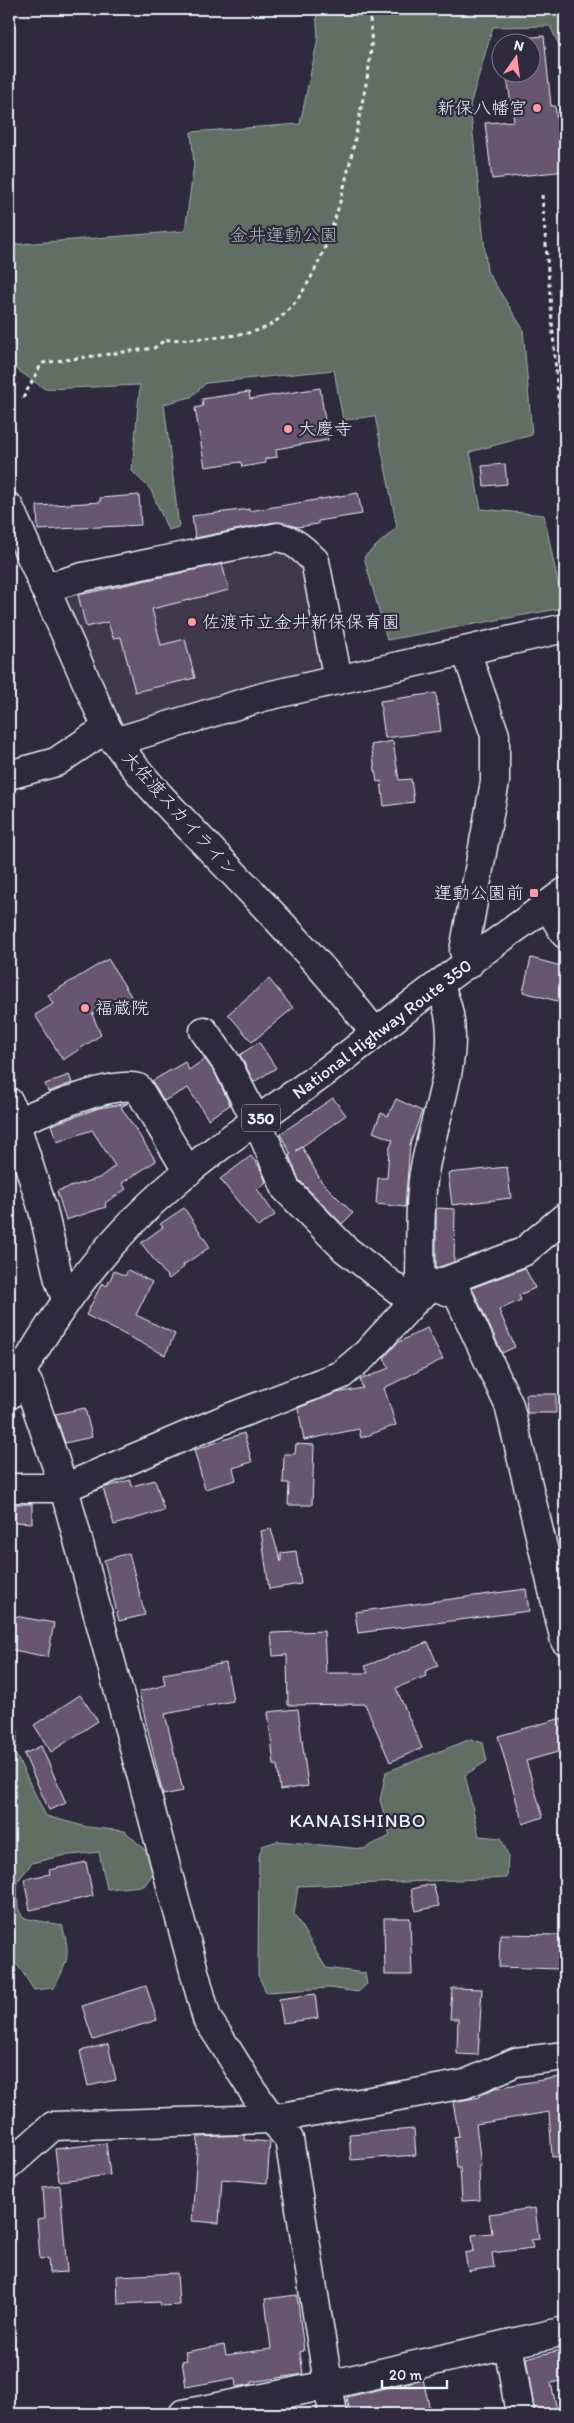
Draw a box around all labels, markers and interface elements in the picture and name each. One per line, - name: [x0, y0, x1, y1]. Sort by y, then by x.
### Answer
- north arrow: [492, 32, 542, 82]
- text: N: [512, 36, 526, 55]
- place label: 新保八幡宮: [437, 97, 527, 119]
- marker: 新保八幡宮: [531, 102, 543, 114]
- park label: 金井運動公園: [230, 224, 338, 246]
- place label: 大慶寺: [298, 418, 352, 440]
- marker: 大慶寺: [282, 423, 294, 435]
- place label: 佐渡市立金井新保保育園: [202, 611, 400, 633]
- marker: 佐渡市立金井新保保育園: [186, 616, 198, 628]
- street label: 大佐渡スカイライン: [118, 747, 242, 881]
- place label: 運動公園前: [434, 882, 524, 904]
- marker: 運動公園前: [528, 887, 540, 899]
- street label: National Highway Route 350: [288, 954, 476, 1104]
- place label: 福蔵院: [95, 997, 149, 1019]
- marker: 福蔵院: [79, 1002, 91, 1014]
- road number: 350: [242, 1104, 280, 1132]
- district label: KANAISHINBO: [289, 1809, 427, 1832]
- scale bar: [382, 2358, 446, 2390]
- text: 20 m: [389, 2366, 423, 2384]

